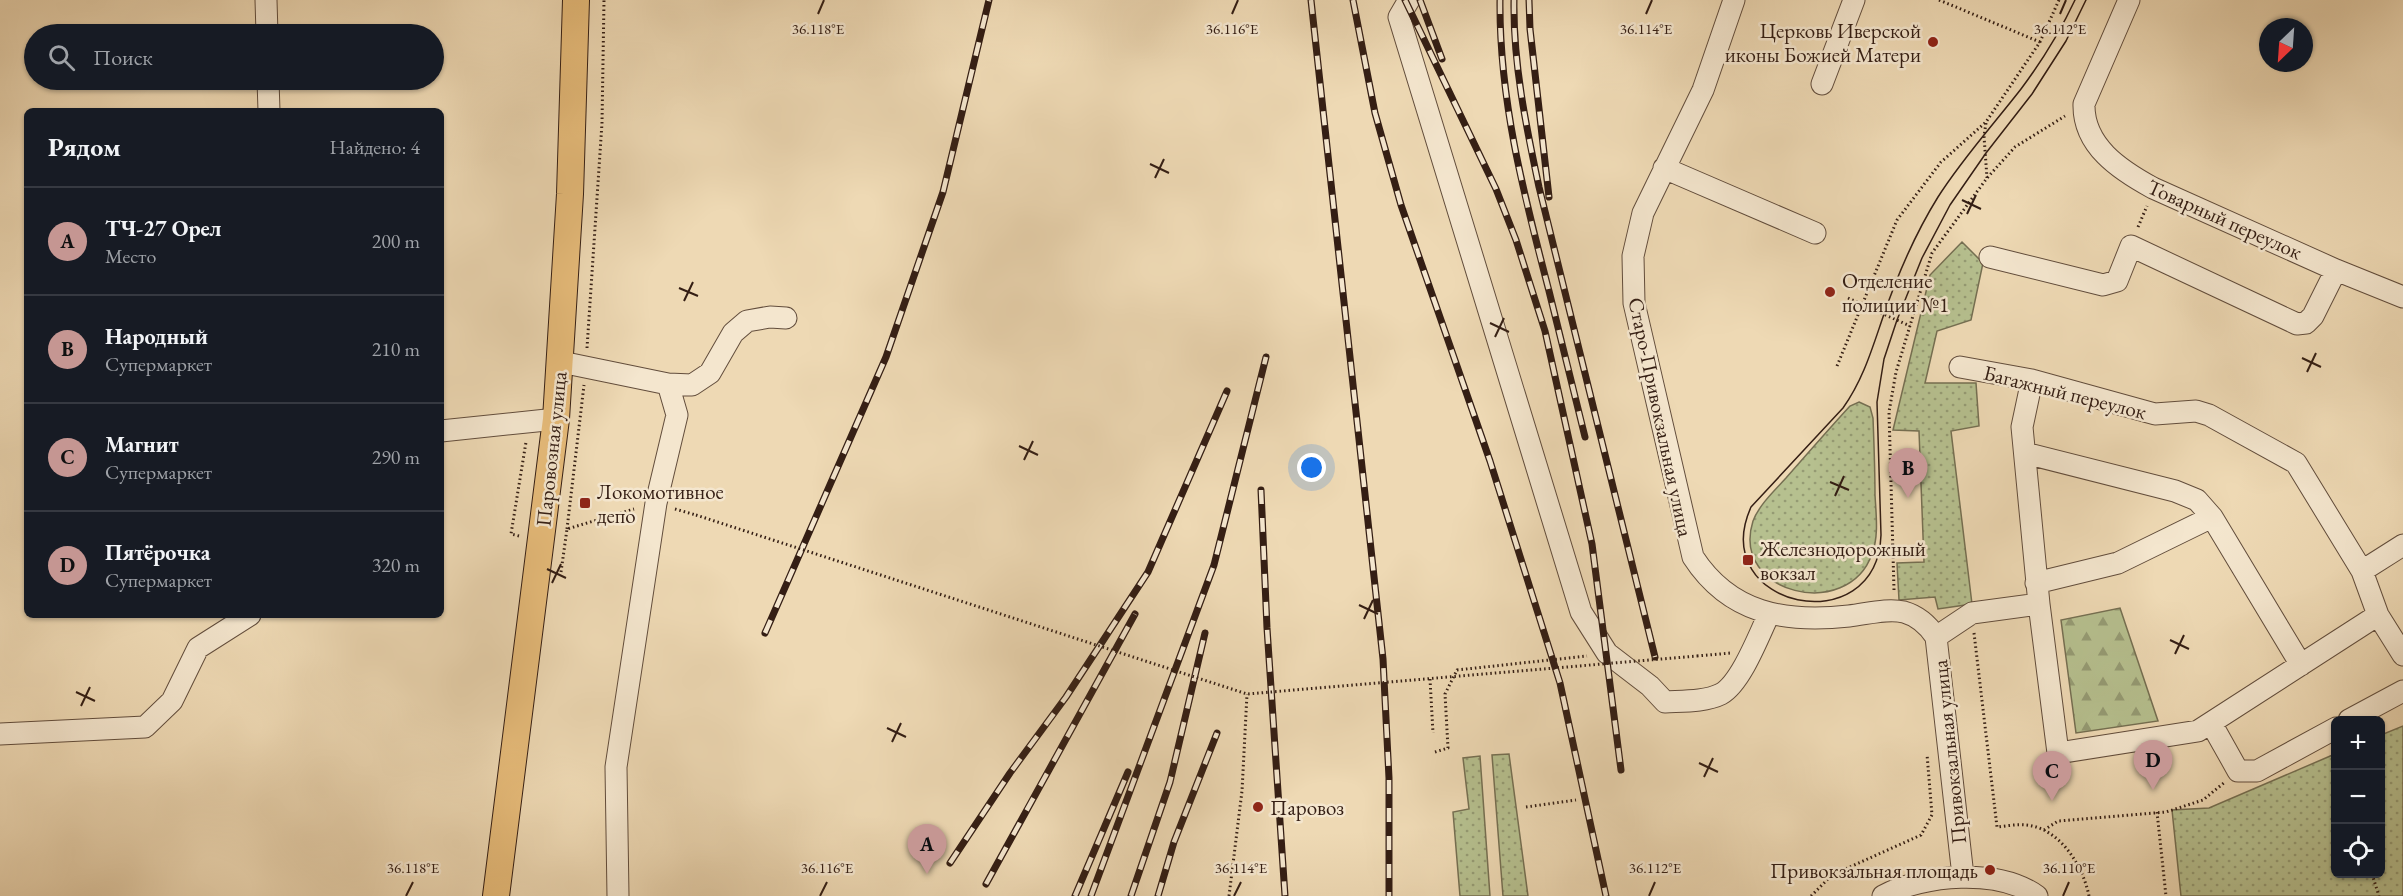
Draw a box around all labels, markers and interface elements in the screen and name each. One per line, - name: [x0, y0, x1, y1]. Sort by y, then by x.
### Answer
- place label: Церковь Иверской иконы Божией Матери: [1725, 17, 1921, 68]
- north arrow: [2259, 18, 2313, 72]
- text: 36.118°E: [792, 19, 845, 38]
- text: 36.116°E: [1206, 19, 1259, 38]
- text: 36.114°E: [1620, 19, 1673, 38]
- text: 36.112°E: [2034, 19, 2087, 38]
- search box: [24, 24, 444, 90]
- marker: Церковь Иверской иконы Божией Матери: [1926, 35, 1940, 49]
- icon: search: [45, 41, 78, 74]
- text: Поиск: [93, 43, 153, 72]
- text: Рядом: [48, 130, 121, 164]
- text: Найдено: 4: [329, 134, 420, 160]
- street label: Товарный переулок: [2143, 173, 2307, 265]
- text: ТЧ-27 Орел: [105, 214, 221, 243]
- text: A: [60, 228, 75, 254]
- text: 200 m: [372, 228, 420, 254]
- text: Место: [105, 243, 156, 269]
- place label: Отделение полиции №1: [1842, 267, 1949, 318]
- marker: Отделение полиции №1: [1823, 285, 1837, 299]
- street label: Старо-Привокзальная улица: [1622, 295, 1700, 540]
- text: Народный: [105, 322, 208, 351]
- text: B: [61, 336, 74, 362]
- text: 210 m: [372, 336, 420, 362]
- text: Супермаркет: [105, 351, 212, 377]
- street label: Багажный переулок: [1981, 359, 2149, 425]
- street label: Паровозная улица: [529, 369, 573, 528]
- text: Магнит: [105, 430, 179, 459]
- text: C: [60, 444, 75, 470]
- text: 290 m: [372, 444, 420, 470]
- pin: B: [1888, 448, 1928, 498]
- your location: [1297, 453, 1326, 482]
- text: Супермаркет: [105, 459, 212, 485]
- place label: Локомотивное депо: [597, 478, 724, 529]
- marker: Локомотивное депо: [578, 496, 592, 510]
- place label: Железнодорожный вокзал: [1759, 535, 1926, 586]
- text: Пятёрочка: [105, 538, 210, 567]
- text: D: [60, 552, 75, 578]
- text: 320 m: [372, 552, 420, 578]
- marker: Железнодорожный вокзал: [1741, 553, 1755, 567]
- text: Супермаркет: [105, 567, 212, 593]
- street label: Привокзальная улица: [1926, 658, 1972, 845]
- map controls: [2331, 716, 2385, 878]
- button: +: [2331, 716, 2385, 770]
- pin: D: [2134, 740, 2172, 790]
- pin: C: [2032, 752, 2072, 801]
- button: −: [2331, 770, 2385, 824]
- place label: Паровоз: [1270, 794, 1344, 821]
- marker: Паровоз: [1251, 800, 1265, 814]
- pin: A: [908, 824, 946, 874]
- button: locate: [2331, 824, 2385, 878]
- place label: Привокзальная площадь: [1770, 857, 1978, 884]
- text: 36.118°E: [387, 858, 440, 877]
- text: 36.116°E: [801, 858, 854, 877]
- text: 36.114°E: [1215, 858, 1268, 877]
- text: 36.112°E: [1629, 858, 1682, 877]
- text: 36.110°E: [2043, 858, 2096, 877]
- marker: Привокзальная площадь: [1983, 863, 1997, 877]

